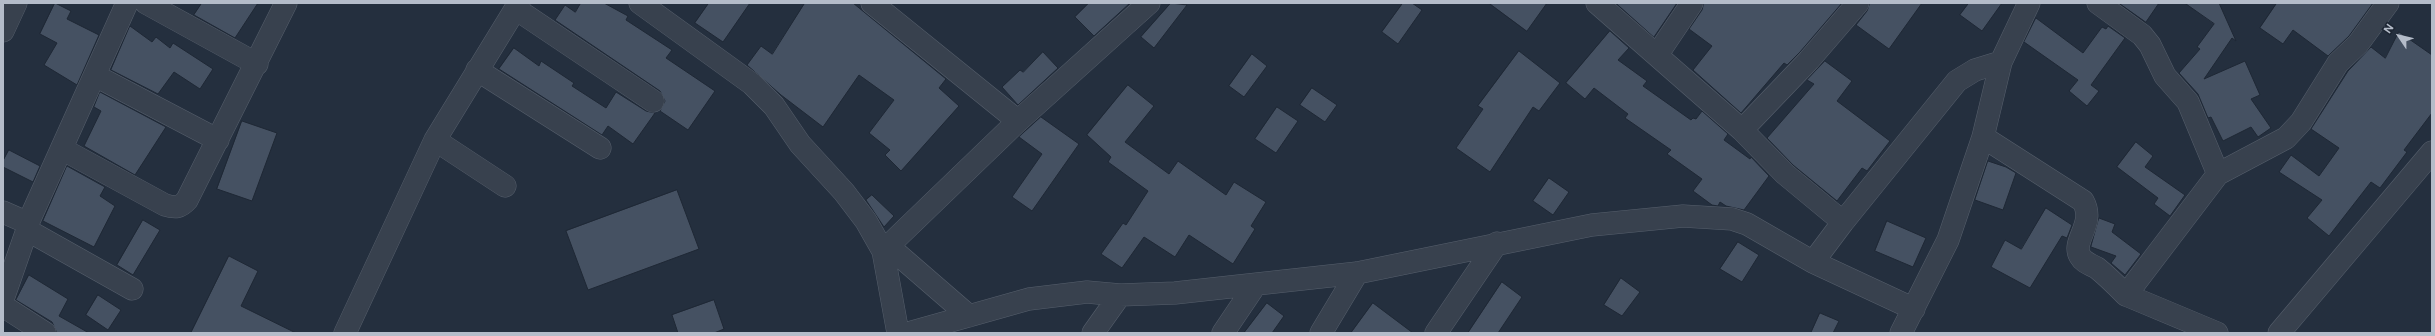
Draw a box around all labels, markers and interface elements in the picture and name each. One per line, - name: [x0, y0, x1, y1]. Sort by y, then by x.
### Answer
- north arrow: [2379, 16, 2419, 56]
- text: N: [2381, 22, 2397, 36]

